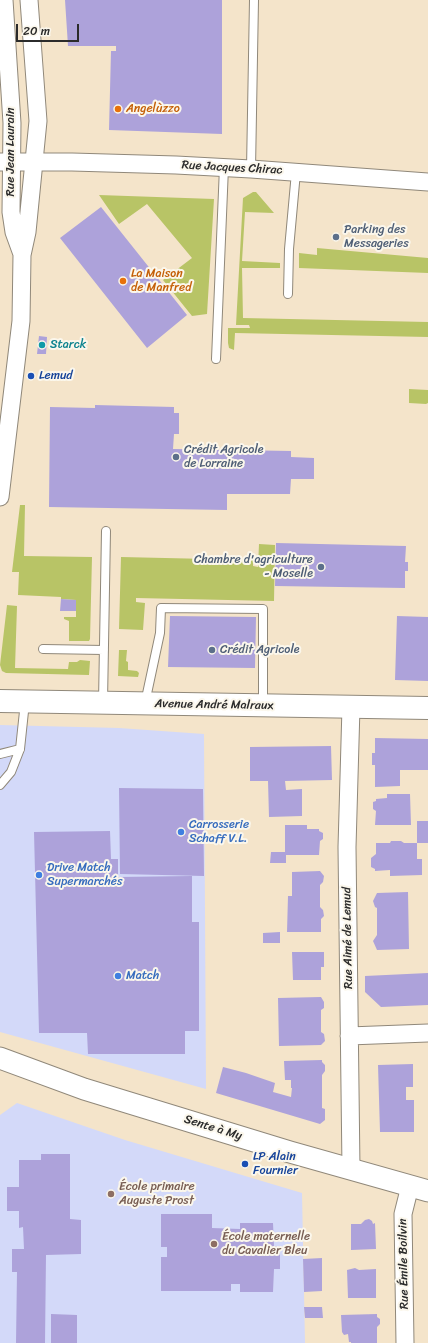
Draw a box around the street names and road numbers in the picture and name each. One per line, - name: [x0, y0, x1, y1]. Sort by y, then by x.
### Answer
- street label: Rue Jean Laurain: [4, 107, 18, 197]
- street label: Rue Jacques Chirac: [181, 158, 283, 178]
- street label: Avenue André Malraux: [154, 697, 274, 713]
- street label: Rue Aimé de Lemud: [340, 887, 356, 989]
- street label: Sente à My: [182, 1112, 244, 1144]
- street label: Rue Émile Boilvin: [396, 1219, 412, 1309]

